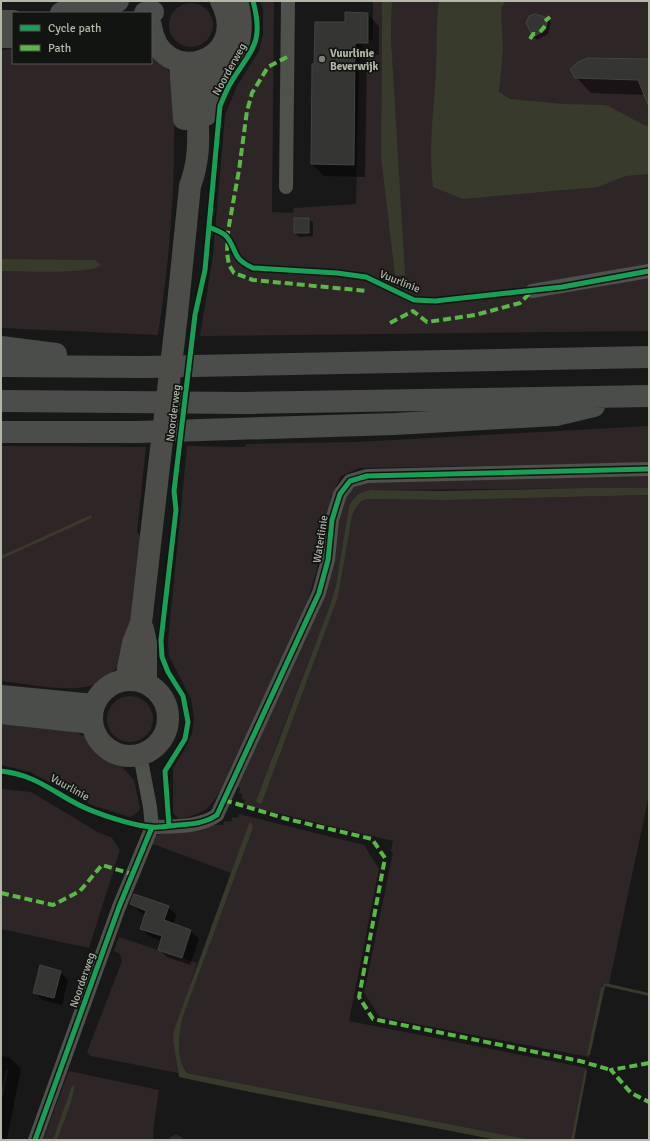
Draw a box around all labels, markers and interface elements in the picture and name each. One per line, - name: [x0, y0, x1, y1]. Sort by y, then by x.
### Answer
- legend: [12, 12, 152, 64]
- text: Cycle path: [48, 21, 101, 36]
- text: Path: [48, 41, 71, 56]
- street label: Noorderweg: [210, 41, 249, 98]
- place label: Vuurlinie Beverwijk: [330, 47, 379, 73]
- marker: Vuurlinie Beverwijk: [317, 54, 327, 64]
- street label: Vuurlinie: [378, 267, 422, 295]
- street label: Noorderweg: [164, 384, 183, 442]
- street label: Waterlinie: [310, 514, 331, 564]
- street label: Vuurlinie: [48, 771, 92, 803]
- street label: Noorderweg: [67, 951, 98, 1010]

